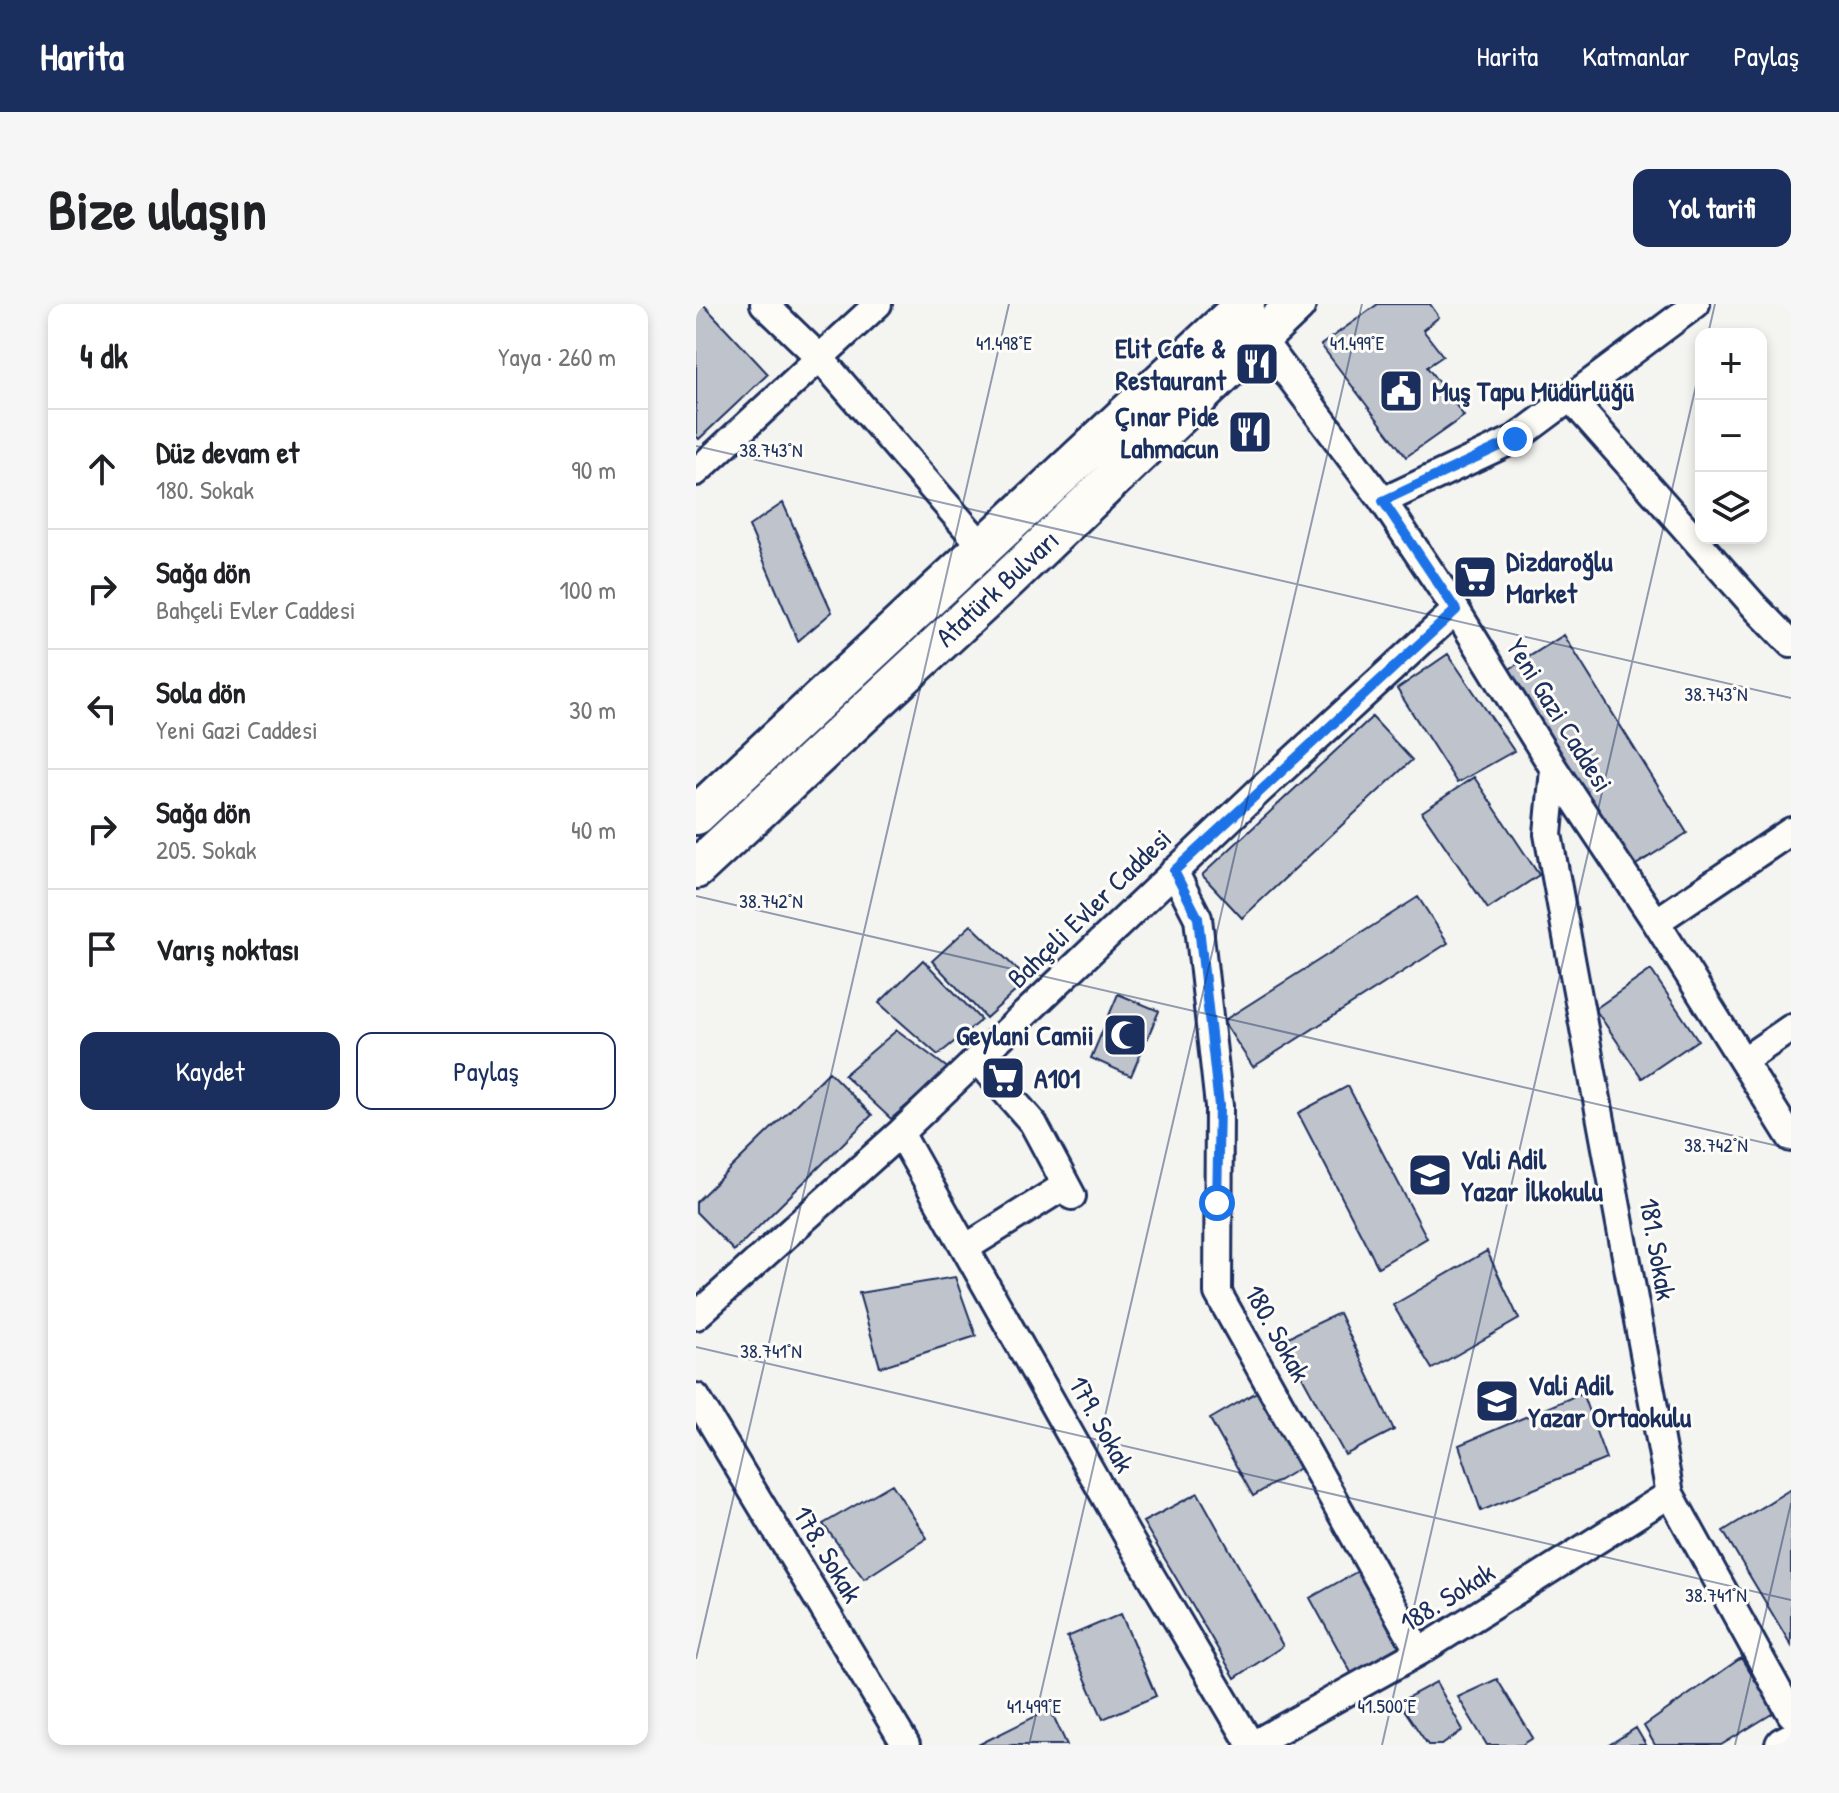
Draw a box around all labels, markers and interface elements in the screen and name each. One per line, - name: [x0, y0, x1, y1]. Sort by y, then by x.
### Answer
- text: Harita: [40, 30, 124, 82]
- text: Harita: [1477, 37, 1538, 75]
- text: Katmanlar: [1582, 37, 1690, 75]
- text: Paylaş: [1734, 37, 1799, 75]
- button: Yol tarifi: [1633, 169, 1791, 247]
- text: Bize ulaşın: [48, 171, 267, 246]
- map controls: [1695, 328, 1767, 544]
- button: +: [1695, 328, 1767, 400]
- text: 41.498°E: [976, 329, 1032, 356]
- place label: Elit Cafe & Restaurant: [1115, 329, 1227, 399]
- text: 41.499°E: [1330, 329, 1385, 356]
- text: 4 dk: [80, 333, 128, 379]
- text: Yaya · 260 m: [498, 339, 616, 374]
- restaurant icon: Elit Cafe & Restaurant: [1233, 340, 1281, 388]
- public building icon: Muş Tapu Müdürlüğü: [1377, 367, 1425, 415]
- place label: Muş Tapu Müdürlüğü: [1432, 372, 1635, 411]
- place label: Çınar Pide Lahmacun: [1115, 397, 1220, 467]
- button: −: [1695, 400, 1767, 472]
- restaurant icon: Çınar Pide Lahmacun: [1226, 408, 1274, 456]
- route end: [1497, 421, 1533, 457]
- text: Düz devam et: [156, 432, 299, 472]
- text: 38.743°N: [739, 436, 803, 463]
- icon: ahead: [80, 447, 124, 491]
- text: 90 m: [571, 452, 616, 487]
- text: 180. Sokak: [156, 472, 254, 507]
- button: layers: [1695, 472, 1767, 544]
- street label: Atatürk Bulvarı: [927, 521, 1067, 655]
- place label: Dizdaroğlu Market: [1506, 542, 1613, 612]
- text: Sağa dön: [156, 552, 251, 592]
- supermarket icon: Dizdaroğlu Market: [1451, 553, 1499, 601]
- icon: right: [80, 567, 124, 611]
- text: 100 m: [560, 572, 616, 607]
- text: Bahçeli Evler Caddesi: [156, 592, 356, 627]
- street label: Yeni Gazi Caddesi: [1498, 631, 1622, 799]
- text: Sola dön: [156, 672, 246, 712]
- text: 38.743°N: [1684, 680, 1748, 707]
- icon: left: [80, 687, 124, 731]
- text: 30 m: [569, 692, 616, 727]
- text: Yeni Gazi Caddesi: [156, 712, 318, 747]
- text: Sağa dön: [156, 792, 251, 832]
- icon: right: [80, 807, 124, 851]
- text: 40 m: [571, 812, 616, 847]
- street label: Bahçeli Evler Caddesi: [999, 820, 1179, 996]
- text: 205. Sokak: [156, 832, 257, 867]
- text: 38.742°N: [739, 887, 803, 914]
- icon: arrive: [80, 927, 124, 971]
- text: Varış noktası: [156, 929, 300, 969]
- mosque icon: Geylani Camii: [1101, 1011, 1149, 1059]
- place label: Geylani Camii: [956, 1016, 1094, 1055]
- button: Kaydet: [80, 1032, 340, 1110]
- button: Paylaş: [356, 1032, 616, 1110]
- supermarket icon: A101: [979, 1054, 1027, 1102]
- place label: A101: [1034, 1059, 1081, 1097]
- text: 38.742°N: [1684, 1131, 1748, 1158]
- place label: Vali Adil Yazar İlkokulu: [1461, 1140, 1604, 1210]
- school or university icon: Vali Adil Yazar İlkokulu: [1406, 1151, 1454, 1199]
- route start: [1199, 1185, 1235, 1221]
- street label: 181. Sokak: [1630, 1195, 1686, 1304]
- street label: 180. Sokak: [1236, 1278, 1320, 1389]
- text: 38.741°N: [740, 1337, 802, 1364]
- place label: Vali Adil Yazar Ortaokulu: [1528, 1366, 1692, 1436]
- street label: 179. Sokak: [1060, 1369, 1144, 1479]
- school or university icon: Vali Adil Yazar Ortaokulu: [1473, 1377, 1521, 1425]
- street label: 178. Sokak: [784, 1498, 872, 1610]
- street label: 188. Sokak: [1392, 1553, 1502, 1641]
- text: 38.741°N: [1685, 1581, 1747, 1608]
- text: 41.499°E: [1007, 1692, 1062, 1719]
- text: 41.500°E: [1358, 1692, 1417, 1719]

